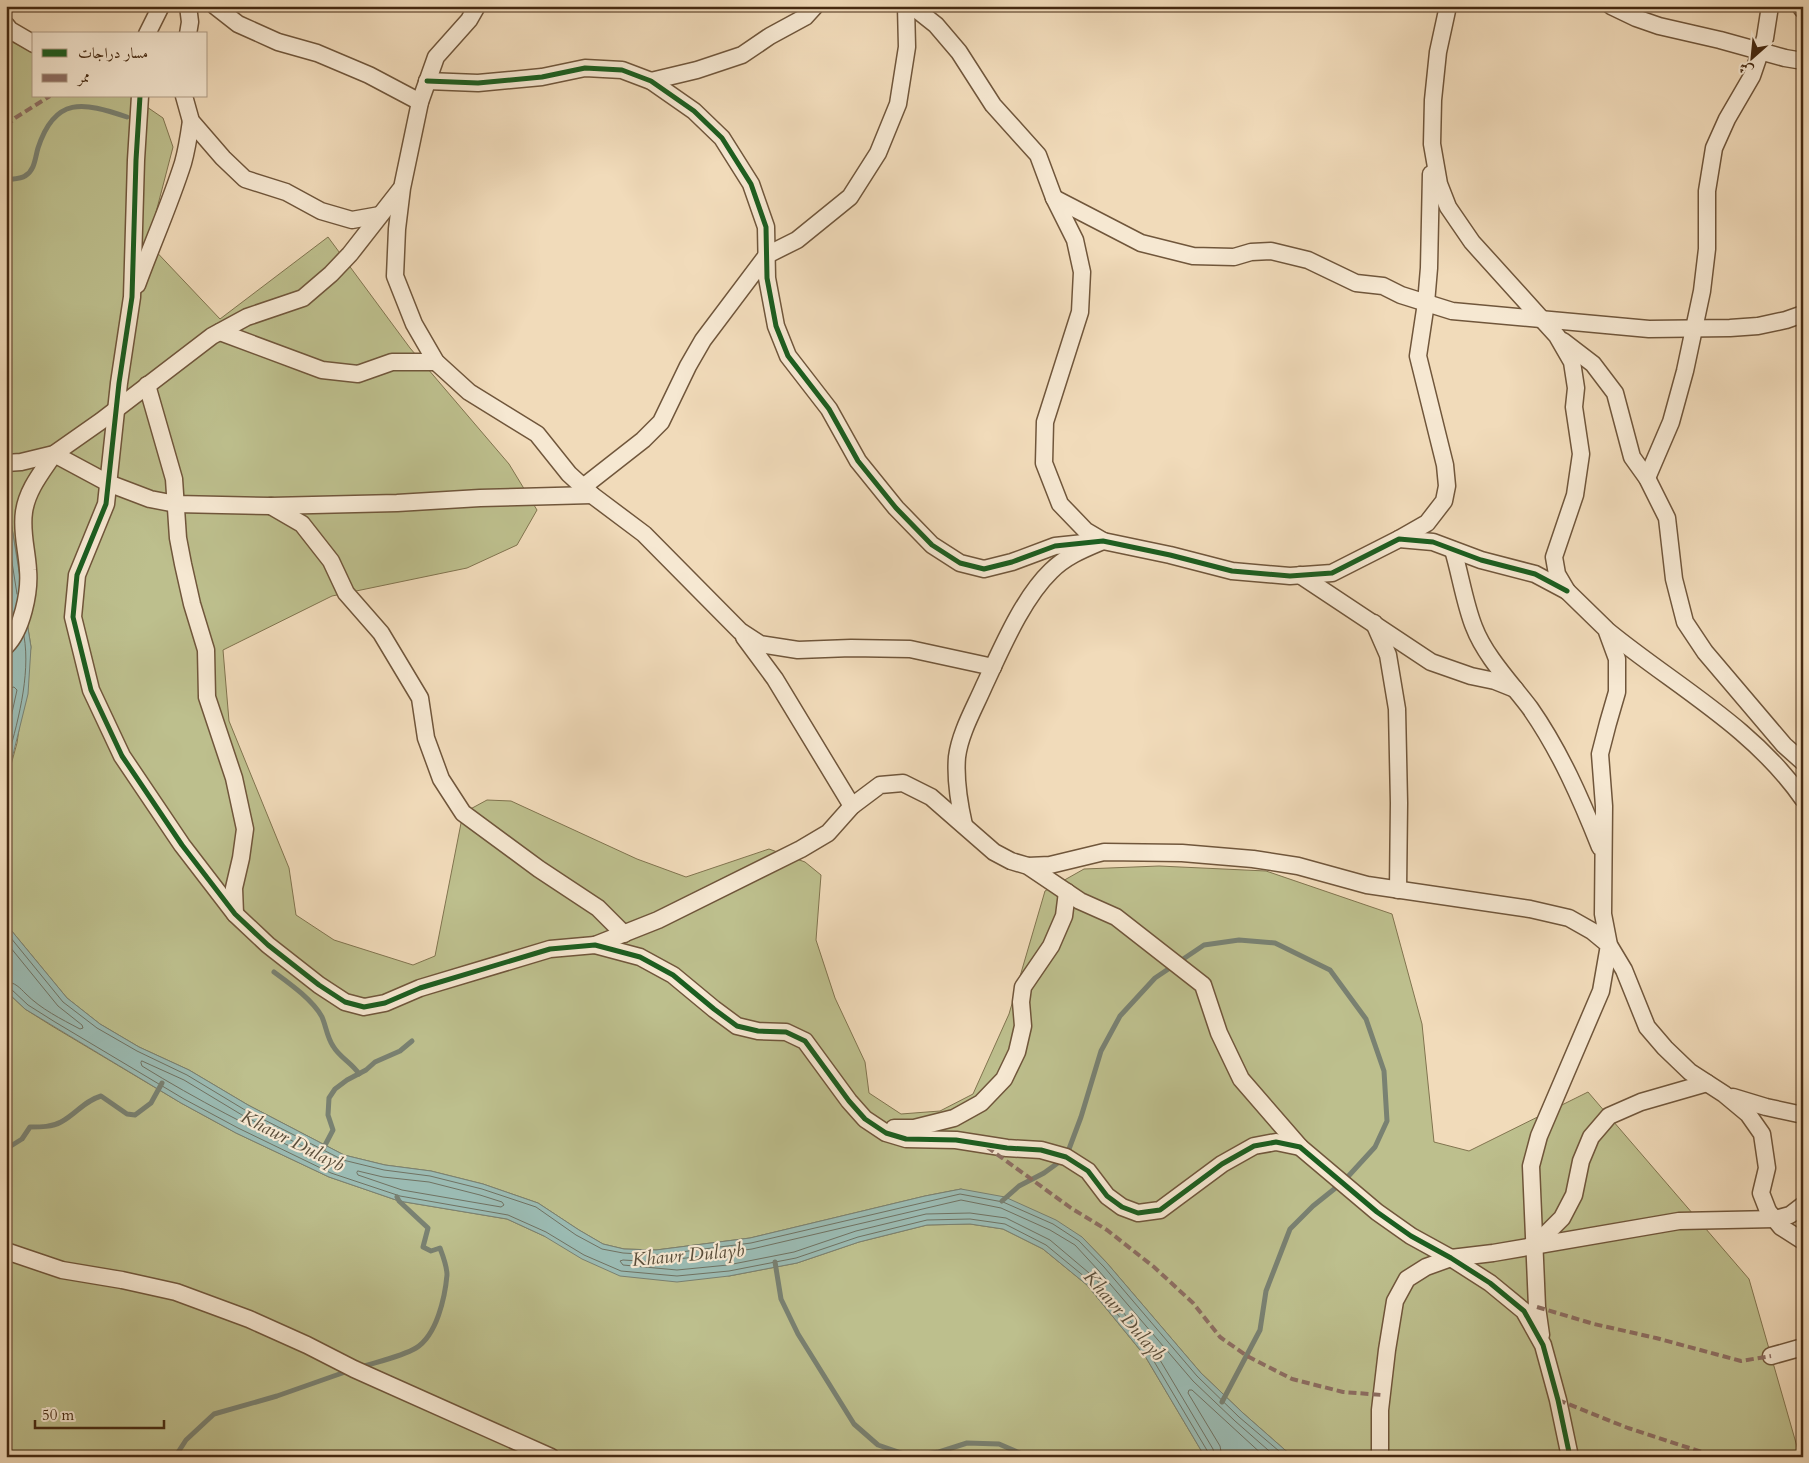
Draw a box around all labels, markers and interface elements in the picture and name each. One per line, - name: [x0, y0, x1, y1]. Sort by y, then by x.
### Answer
- legend: [32, 32, 208, 98]
- north arrow: [1726, 32, 1776, 82]
- text: مسار دراجات: [78, 43, 148, 63]
- text: ش: [1736, 57, 1757, 81]
- text: ممر: [76, 67, 90, 87]
- water label: Khawr Dulayb: [236, 1104, 349, 1178]
- water label: Khawr Dulayb: [631, 1237, 745, 1273]
- water label: Khawr Dulayb: [1077, 1265, 1171, 1367]
- scale bar: [35, 1398, 164, 1430]
- text: 50 m: [42, 1405, 74, 1425]

